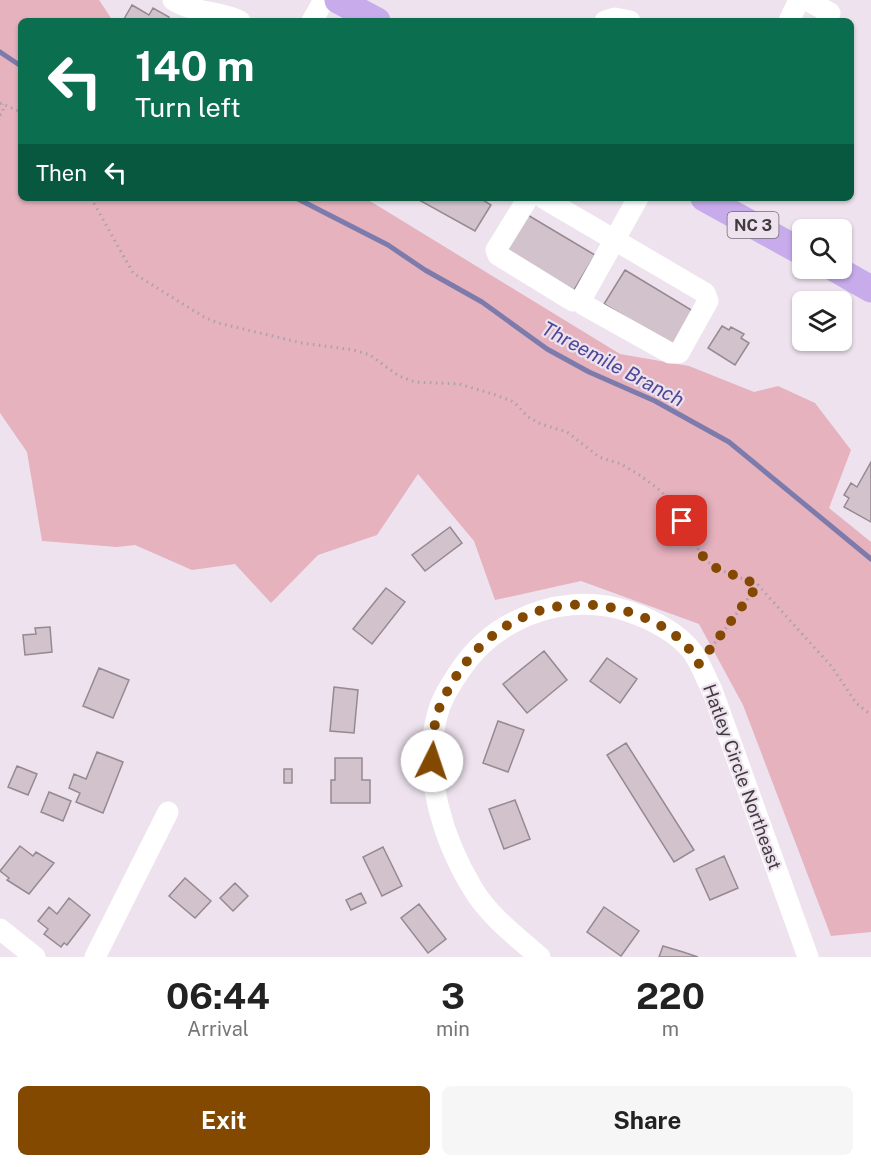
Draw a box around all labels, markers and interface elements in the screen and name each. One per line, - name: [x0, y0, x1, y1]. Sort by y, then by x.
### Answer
- text: 140 m: [135, 41, 255, 90]
- icon: left: [36, 42, 114, 120]
- text: Turn left: [135, 91, 241, 123]
- icon: left: [99, 156, 132, 189]
- text: Then: [36, 160, 87, 186]
- road number: NC 3: [728, 212, 778, 238]
- map controls: [792, 219, 852, 351]
- button: search: [792, 219, 852, 279]
- button: layers: [792, 291, 852, 351]
- water label: Threemile Branch: [538, 316, 688, 412]
- pin: [656, 495, 707, 546]
- icon: arrive: [665, 504, 698, 537]
- street label: Hatley Circle Northeast: [699, 681, 786, 872]
- position arrow: [400, 729, 464, 793]
- text: 06:44: [166, 975, 270, 1017]
- text: 3: [441, 975, 465, 1017]
- text: 220: [636, 975, 705, 1017]
- text: Arrival: [187, 1017, 249, 1041]
- text: min: [436, 1017, 470, 1041]
- text: m: [662, 1017, 679, 1041]
- button: Exit: [18, 1086, 430, 1155]
- button: Share: [442, 1086, 853, 1155]

